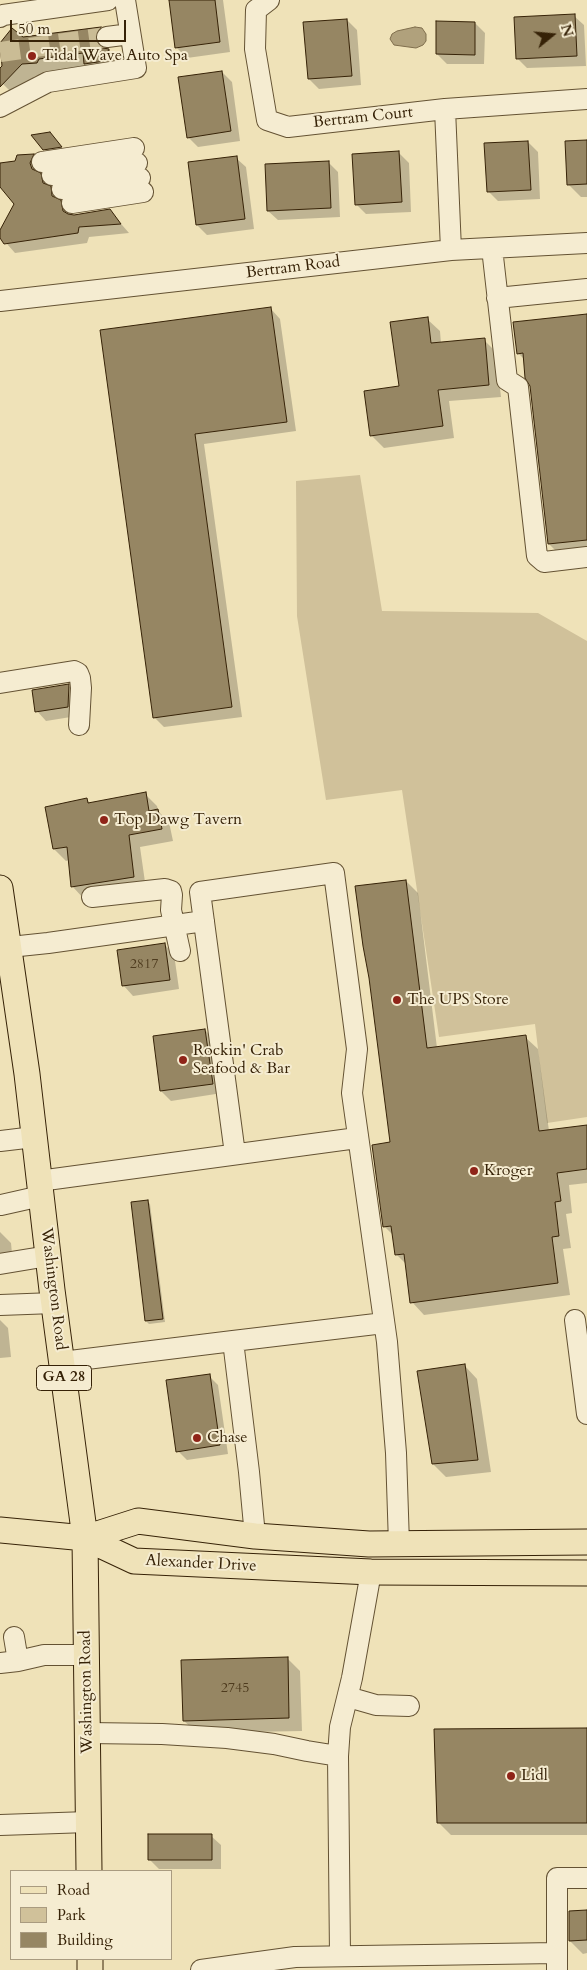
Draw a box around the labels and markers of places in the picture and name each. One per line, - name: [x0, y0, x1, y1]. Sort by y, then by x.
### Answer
- place label: Tidal Wave Auto Spa: [42, 46, 188, 66]
- marker: Tidal Wave Auto Spa: [26, 50, 38, 62]
- place label: Top Dawg Tavern: [114, 810, 242, 830]
- marker: Top Dawg Tavern: [98, 814, 110, 826]
- place label: The UPS Store: [407, 990, 509, 1010]
- marker: The UPS Store: [391, 994, 403, 1006]
- place label: Rockin' Crab Seafood & Bar: [193, 1041, 290, 1079]
- marker: Rockin' Crab Seafood & Bar: [177, 1054, 189, 1066]
- place label: Kroger: [484, 1161, 532, 1181]
- marker: Kroger: [468, 1165, 480, 1177]
- place label: Chase: [207, 1428, 248, 1448]
- marker: Chase: [191, 1432, 203, 1444]
- place label: Lidl: [521, 1766, 548, 1786]
- marker: Lidl: [505, 1770, 517, 1782]

